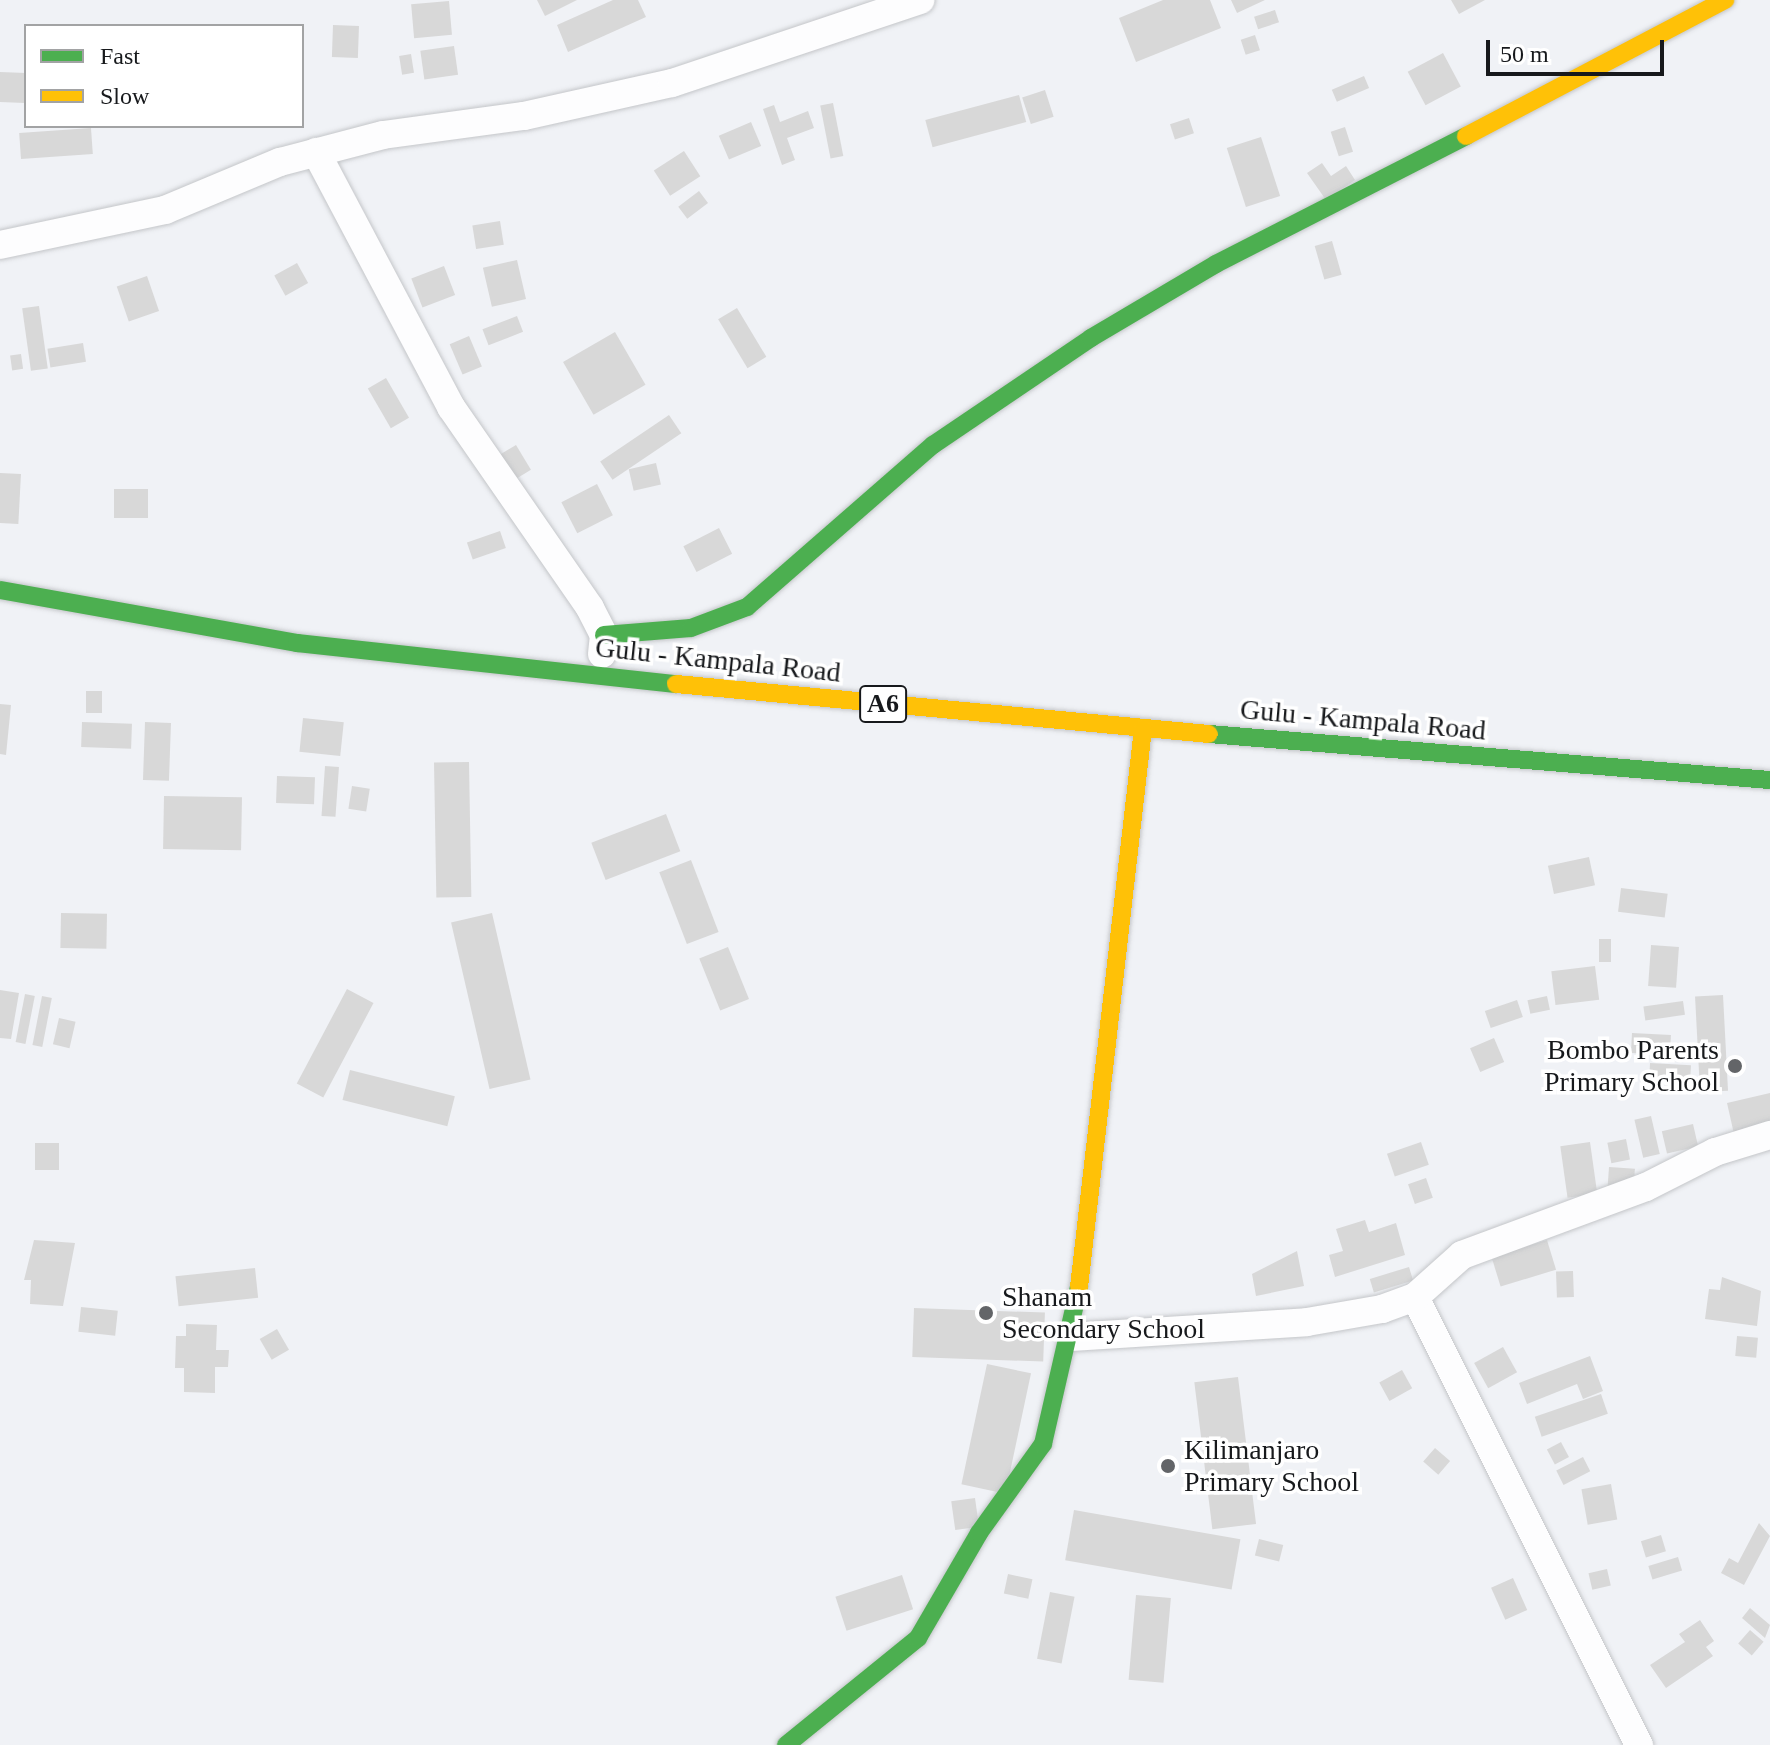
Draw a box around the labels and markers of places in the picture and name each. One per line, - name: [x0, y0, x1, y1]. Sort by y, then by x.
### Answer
- place label: Bombo Parents Primary School: [1544, 1033, 1719, 1099]
- marker: Bombo Parents Primary School: [1726, 1057, 1744, 1075]
- place label: Shanam Secondary School: [1002, 1280, 1205, 1346]
- marker: Shanam Secondary School: [977, 1304, 995, 1322]
- place label: Kilimanjaro Primary School: [1184, 1433, 1359, 1499]
- marker: Kilimanjaro Primary School: [1159, 1457, 1177, 1475]

